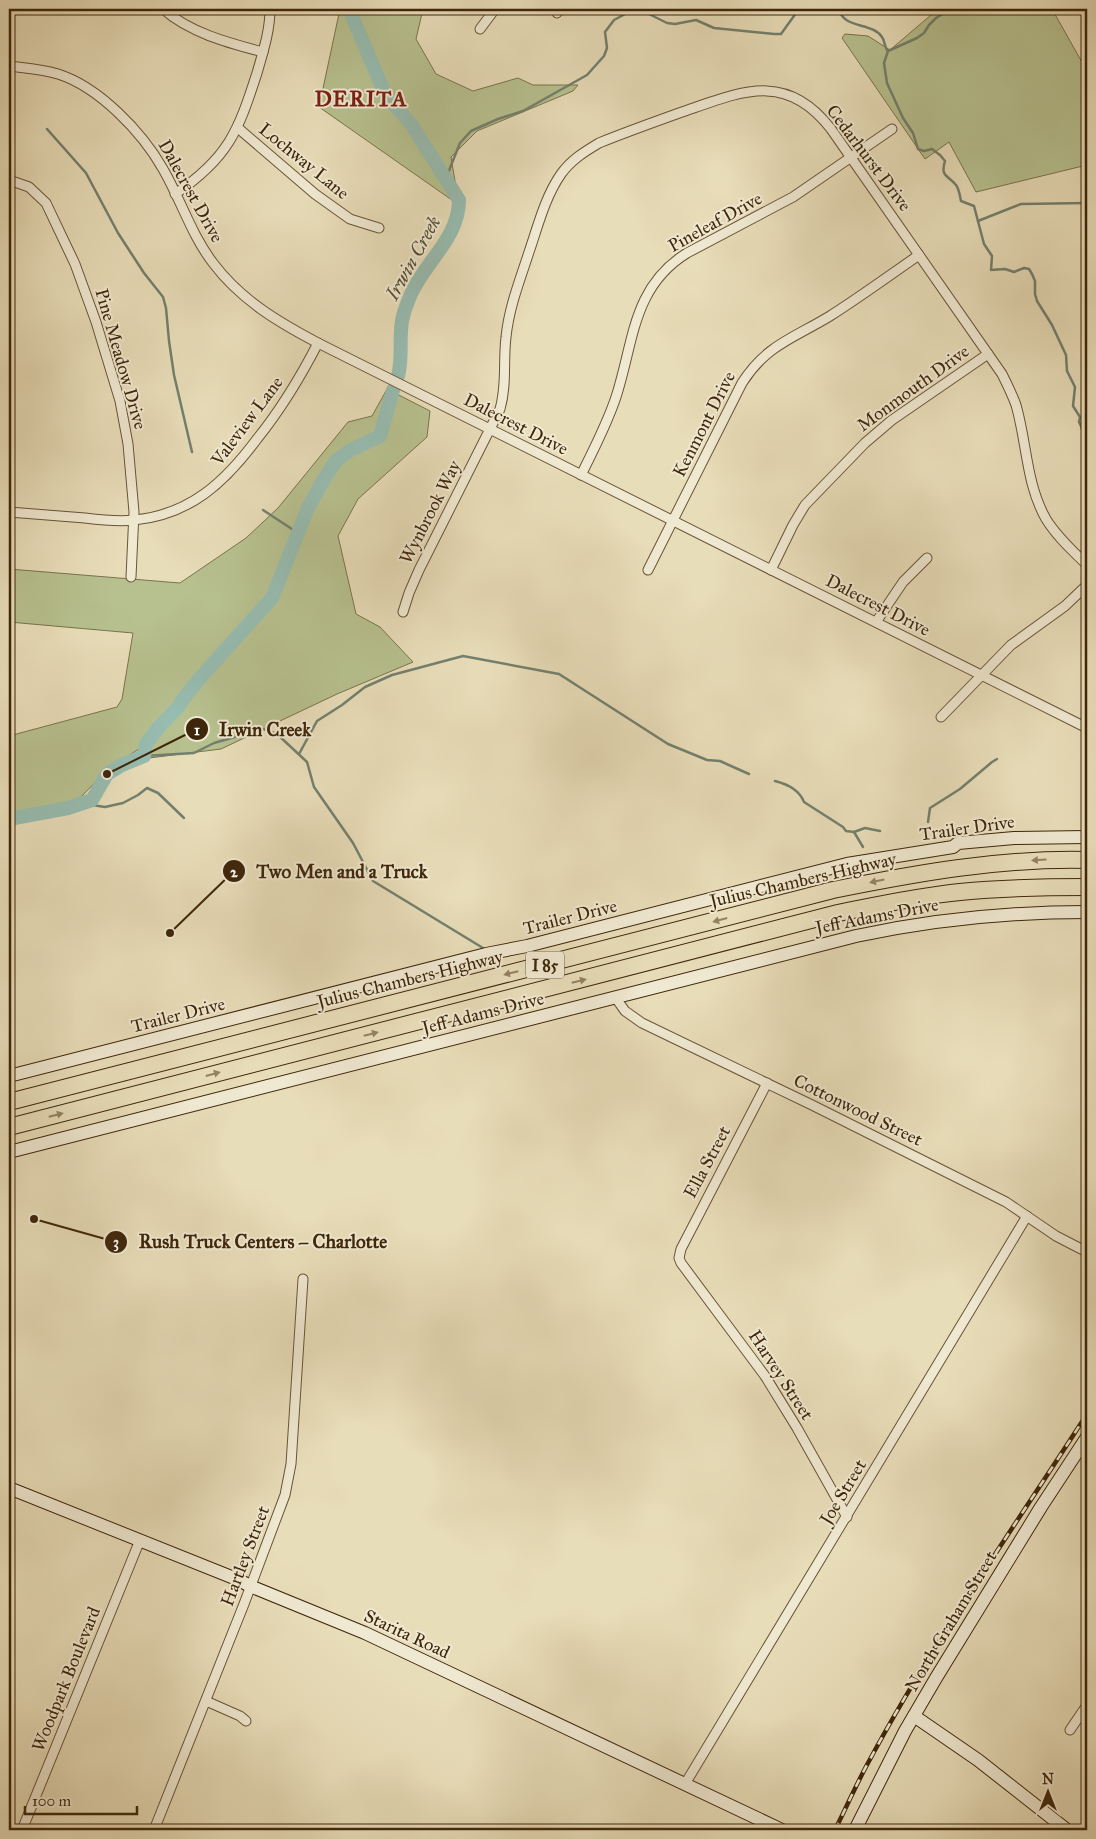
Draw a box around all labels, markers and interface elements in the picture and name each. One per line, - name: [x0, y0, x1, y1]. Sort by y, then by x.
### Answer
- district label: DERITA: [314, 85, 408, 112]
- street label: Cedarhurst Drive: [822, 100, 916, 216]
- street label: Lochway Lane: [255, 118, 353, 204]
- street label: Dalecrest Drive: [154, 136, 228, 246]
- street label: Pineleaf Drive: [664, 187, 766, 257]
- water label: Irwin Creek: [380, 212, 446, 305]
- street label: Pine Meadow Drive: [90, 286, 152, 432]
- street label: Monmouth Drive: [853, 340, 973, 436]
- street label: Kenmont Drive: [668, 368, 740, 480]
- street label: Valeview Lane: [206, 372, 288, 471]
- street label: Dalecrest Drive: [460, 388, 572, 460]
- street label: Wynbrook Way: [395, 456, 466, 567]
- street label: Dalecrest Drive: [822, 569, 934, 641]
- callout: Irwin Creek: [185, 712, 321, 746]
- text: Irwin Creek: [219, 718, 312, 741]
- text: 1: [194, 721, 200, 739]
- street label: Trailer Drive: [918, 810, 1016, 846]
- street label: Julius Chambers Highway: [706, 848, 899, 914]
- callout: Two Men and a Truck: [221, 854, 437, 888]
- one-way arrow: [1030, 857, 1046, 865]
- text: Two Men and a Truck: [255, 860, 429, 883]
- text: 2: [230, 863, 238, 881]
- one-way arrow: [870, 877, 885, 885]
- street label: Jeff Adams Drive: [812, 893, 941, 940]
- street label: Trailer Drive: [521, 895, 619, 939]
- one-way arrow: [712, 916, 727, 924]
- street label: Julius Chambers Highway: [313, 945, 506, 1014]
- road number: I 85: [526, 952, 564, 978]
- one-way arrow: [504, 969, 519, 977]
- one-way arrow: [571, 977, 587, 985]
- street label: Jeff Adams Drive: [418, 987, 547, 1040]
- street label: Trailer Drive: [129, 993, 227, 1037]
- one-way arrow: [363, 1030, 378, 1038]
- street label: Cottonwood Street: [790, 1069, 927, 1151]
- one-way arrow: [206, 1070, 221, 1078]
- one-way arrow: [49, 1111, 64, 1119]
- street label: Ella Street: [679, 1121, 736, 1202]
- callout: Rush Truck Centers – Charlotte: [103, 1225, 397, 1259]
- text: Rush Truck Centers – Charlotte: [139, 1230, 387, 1253]
- text: 3: [113, 1233, 119, 1252]
- street label: Harvey Street: [744, 1326, 819, 1425]
- street label: Joe Street: [814, 1455, 872, 1531]
- street label: Hartley Street: [216, 1502, 274, 1609]
- street label: North Graham Street: [900, 1546, 1002, 1695]
- street label: Woodpark Boulevard: [27, 1603, 105, 1755]
- street label: Starita Road: [361, 1605, 453, 1663]
- north arrow: [1024, 1766, 1074, 1816]
- text: N: [1042, 1771, 1054, 1788]
- scale bar: [25, 1784, 138, 1816]
- text: 100 m: [32, 1792, 72, 1810]

